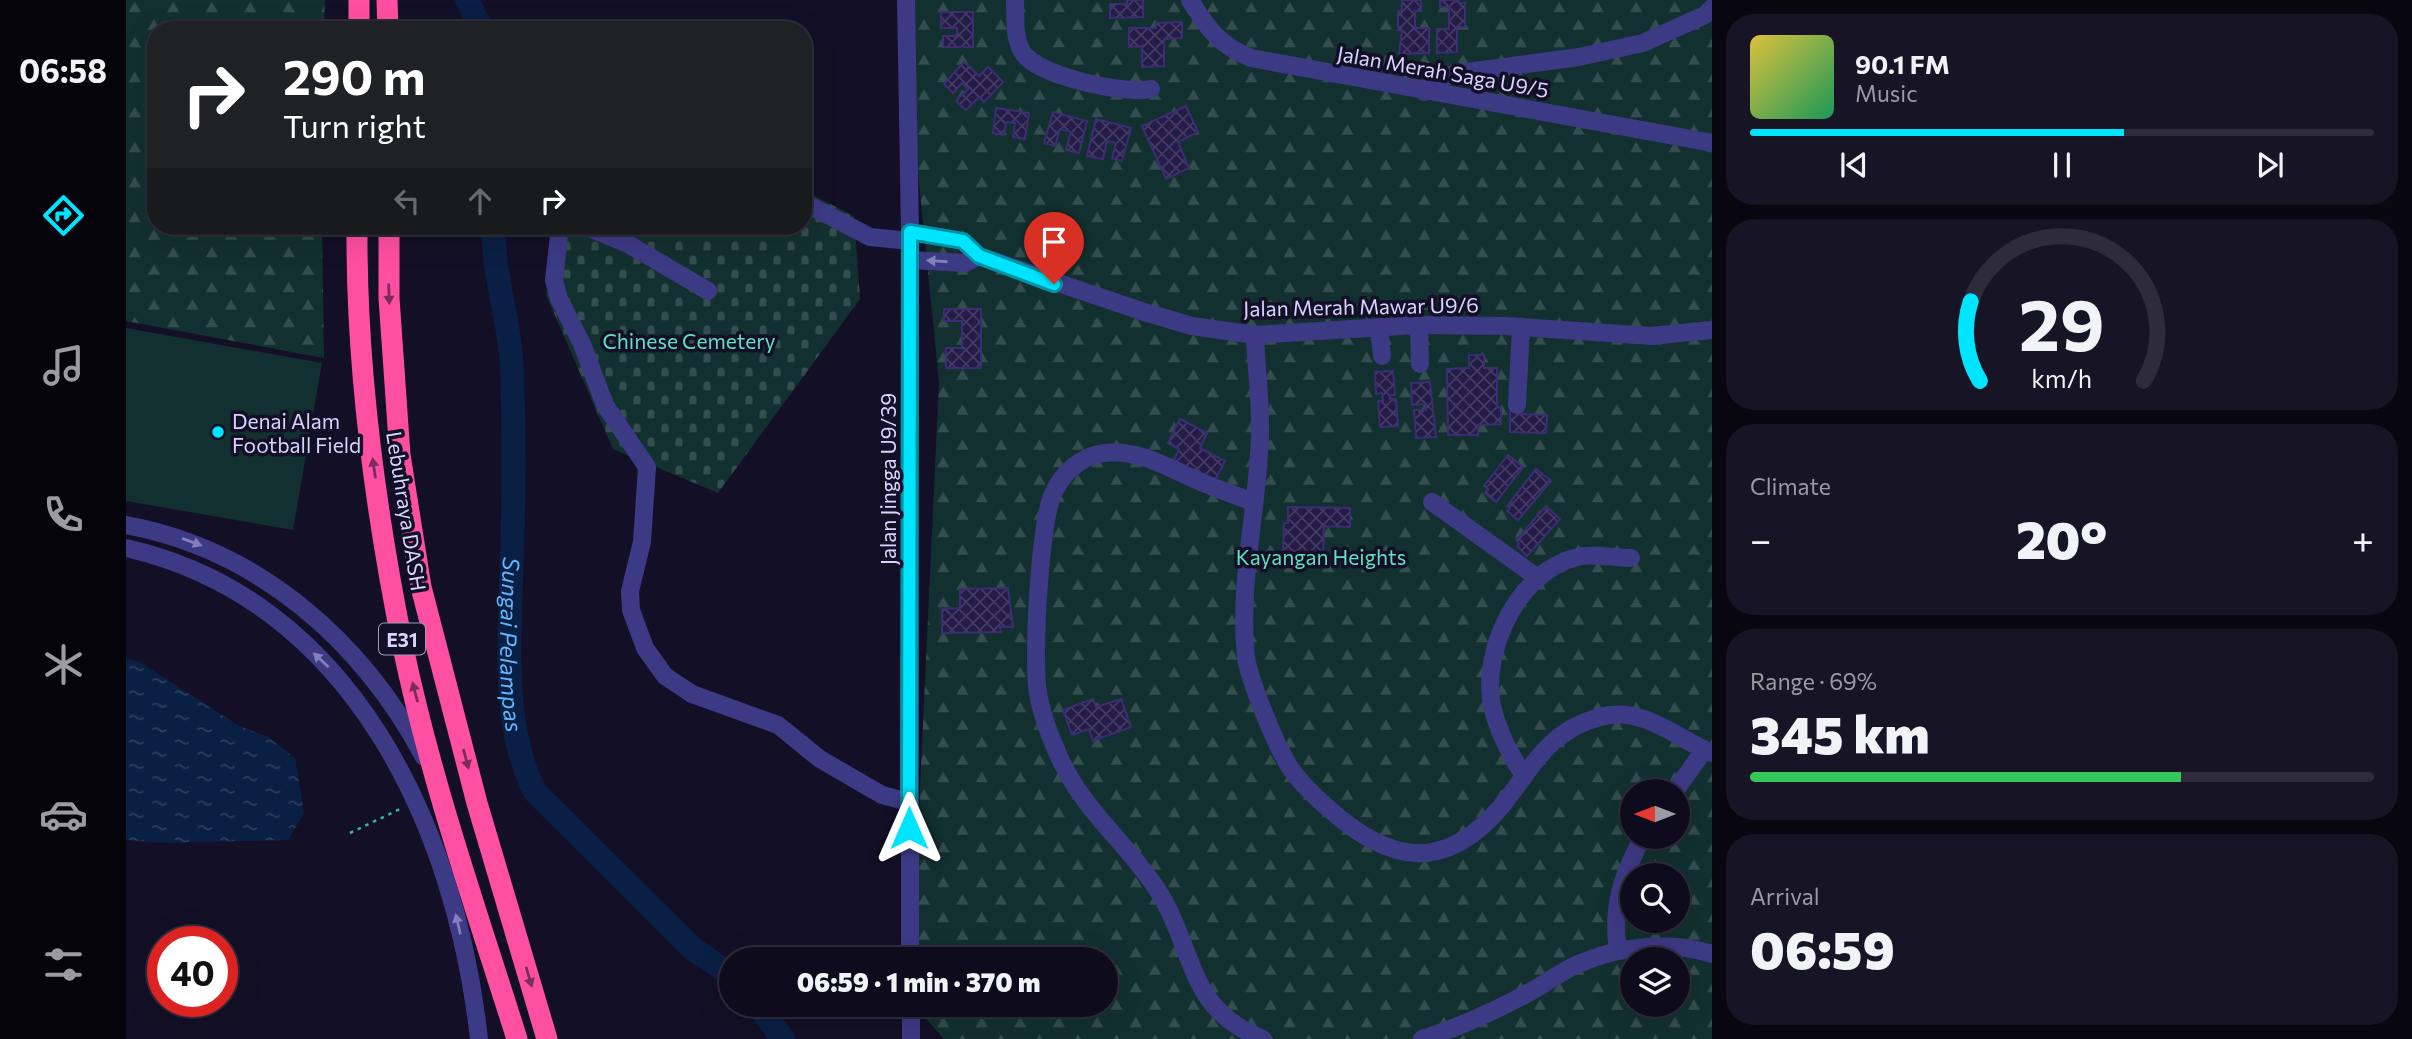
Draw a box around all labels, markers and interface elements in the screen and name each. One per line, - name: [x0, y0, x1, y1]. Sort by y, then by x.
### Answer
- street label: Jalan Merah Saga U9/5: [1335, 40, 1551, 102]
- text: 290 m: [283, 45, 425, 105]
- text: 90.1 FM: [1855, 48, 1950, 79]
- icon: right: [168, 49, 259, 140]
- text: 06:58: [19, 50, 107, 90]
- text: Music: [1855, 79, 1918, 107]
- text: Turn right: [283, 105, 426, 145]
- icon: previous: [1835, 146, 1873, 184]
- icon: pause: [2043, 146, 2081, 184]
- icon: next: [2251, 146, 2289, 184]
- icon: left: [388, 182, 426, 220]
- icon: ahead: [461, 182, 499, 220]
- icon: right: [534, 182, 572, 220]
- icon: directions: [39, 191, 88, 240]
- pin: [1024, 212, 1084, 284]
- icon: arrive: [1035, 223, 1073, 261]
- one-way arrow: [926, 256, 948, 267]
- text: 29: [2019, 277, 2105, 366]
- one-way arrow: [384, 283, 395, 305]
- street label: Jalan Merah Mawar U9/6: [1243, 291, 1479, 321]
- park label: Chinese Cemetery: [602, 328, 776, 353]
- icon: music: [39, 341, 88, 390]
- text: km/h: [2032, 362, 2092, 392]
- street label: Jalan Jingga U9/39: [875, 393, 900, 565]
- place label: Denai Alam Football Field: [232, 408, 361, 457]
- marker: Denai Alam Football Field: [210, 424, 226, 440]
- street label: Lebuhraya DASH: [382, 429, 432, 593]
- one-way arrow: [368, 457, 379, 479]
- text: Climate: [1750, 472, 1831, 500]
- icon: phone: [39, 490, 88, 539]
- text: 20°: [2016, 506, 2107, 570]
- text: −: [1750, 515, 1772, 562]
- text: +: [2352, 515, 2374, 562]
- one-way arrow: [181, 537, 202, 548]
- park label: Kayangan Heights: [1236, 544, 1406, 569]
- water label: Sungai Pelampas: [495, 557, 529, 734]
- road number: E31: [379, 624, 425, 654]
- icon: climate: [39, 640, 88, 689]
- one-way arrow: [312, 652, 330, 668]
- text: Range · 69%: [1750, 667, 1877, 695]
- one-way arrow: [409, 680, 420, 702]
- text: 345 km: [1750, 701, 1930, 765]
- one-way arrow: [461, 748, 472, 770]
- north arrow: [1620, 779, 1690, 849]
- map controls: [1620, 779, 1690, 1017]
- icon: car: [39, 790, 88, 839]
- position arrow: [872, 791, 946, 865]
- button: search: [1620, 863, 1690, 933]
- text: Arrival: [1750, 882, 1820, 910]
- one-way arrow: [452, 913, 463, 935]
- text: 06:59: [1750, 916, 1895, 980]
- speed limit sign: 40: [147, 926, 238, 1017]
- icon: filters: [39, 940, 88, 989]
- button: layers: [1620, 947, 1690, 1017]
- text: 06:59 · 1 min · 370 m: [797, 966, 1040, 997]
- one-way arrow: [524, 967, 534, 988]

